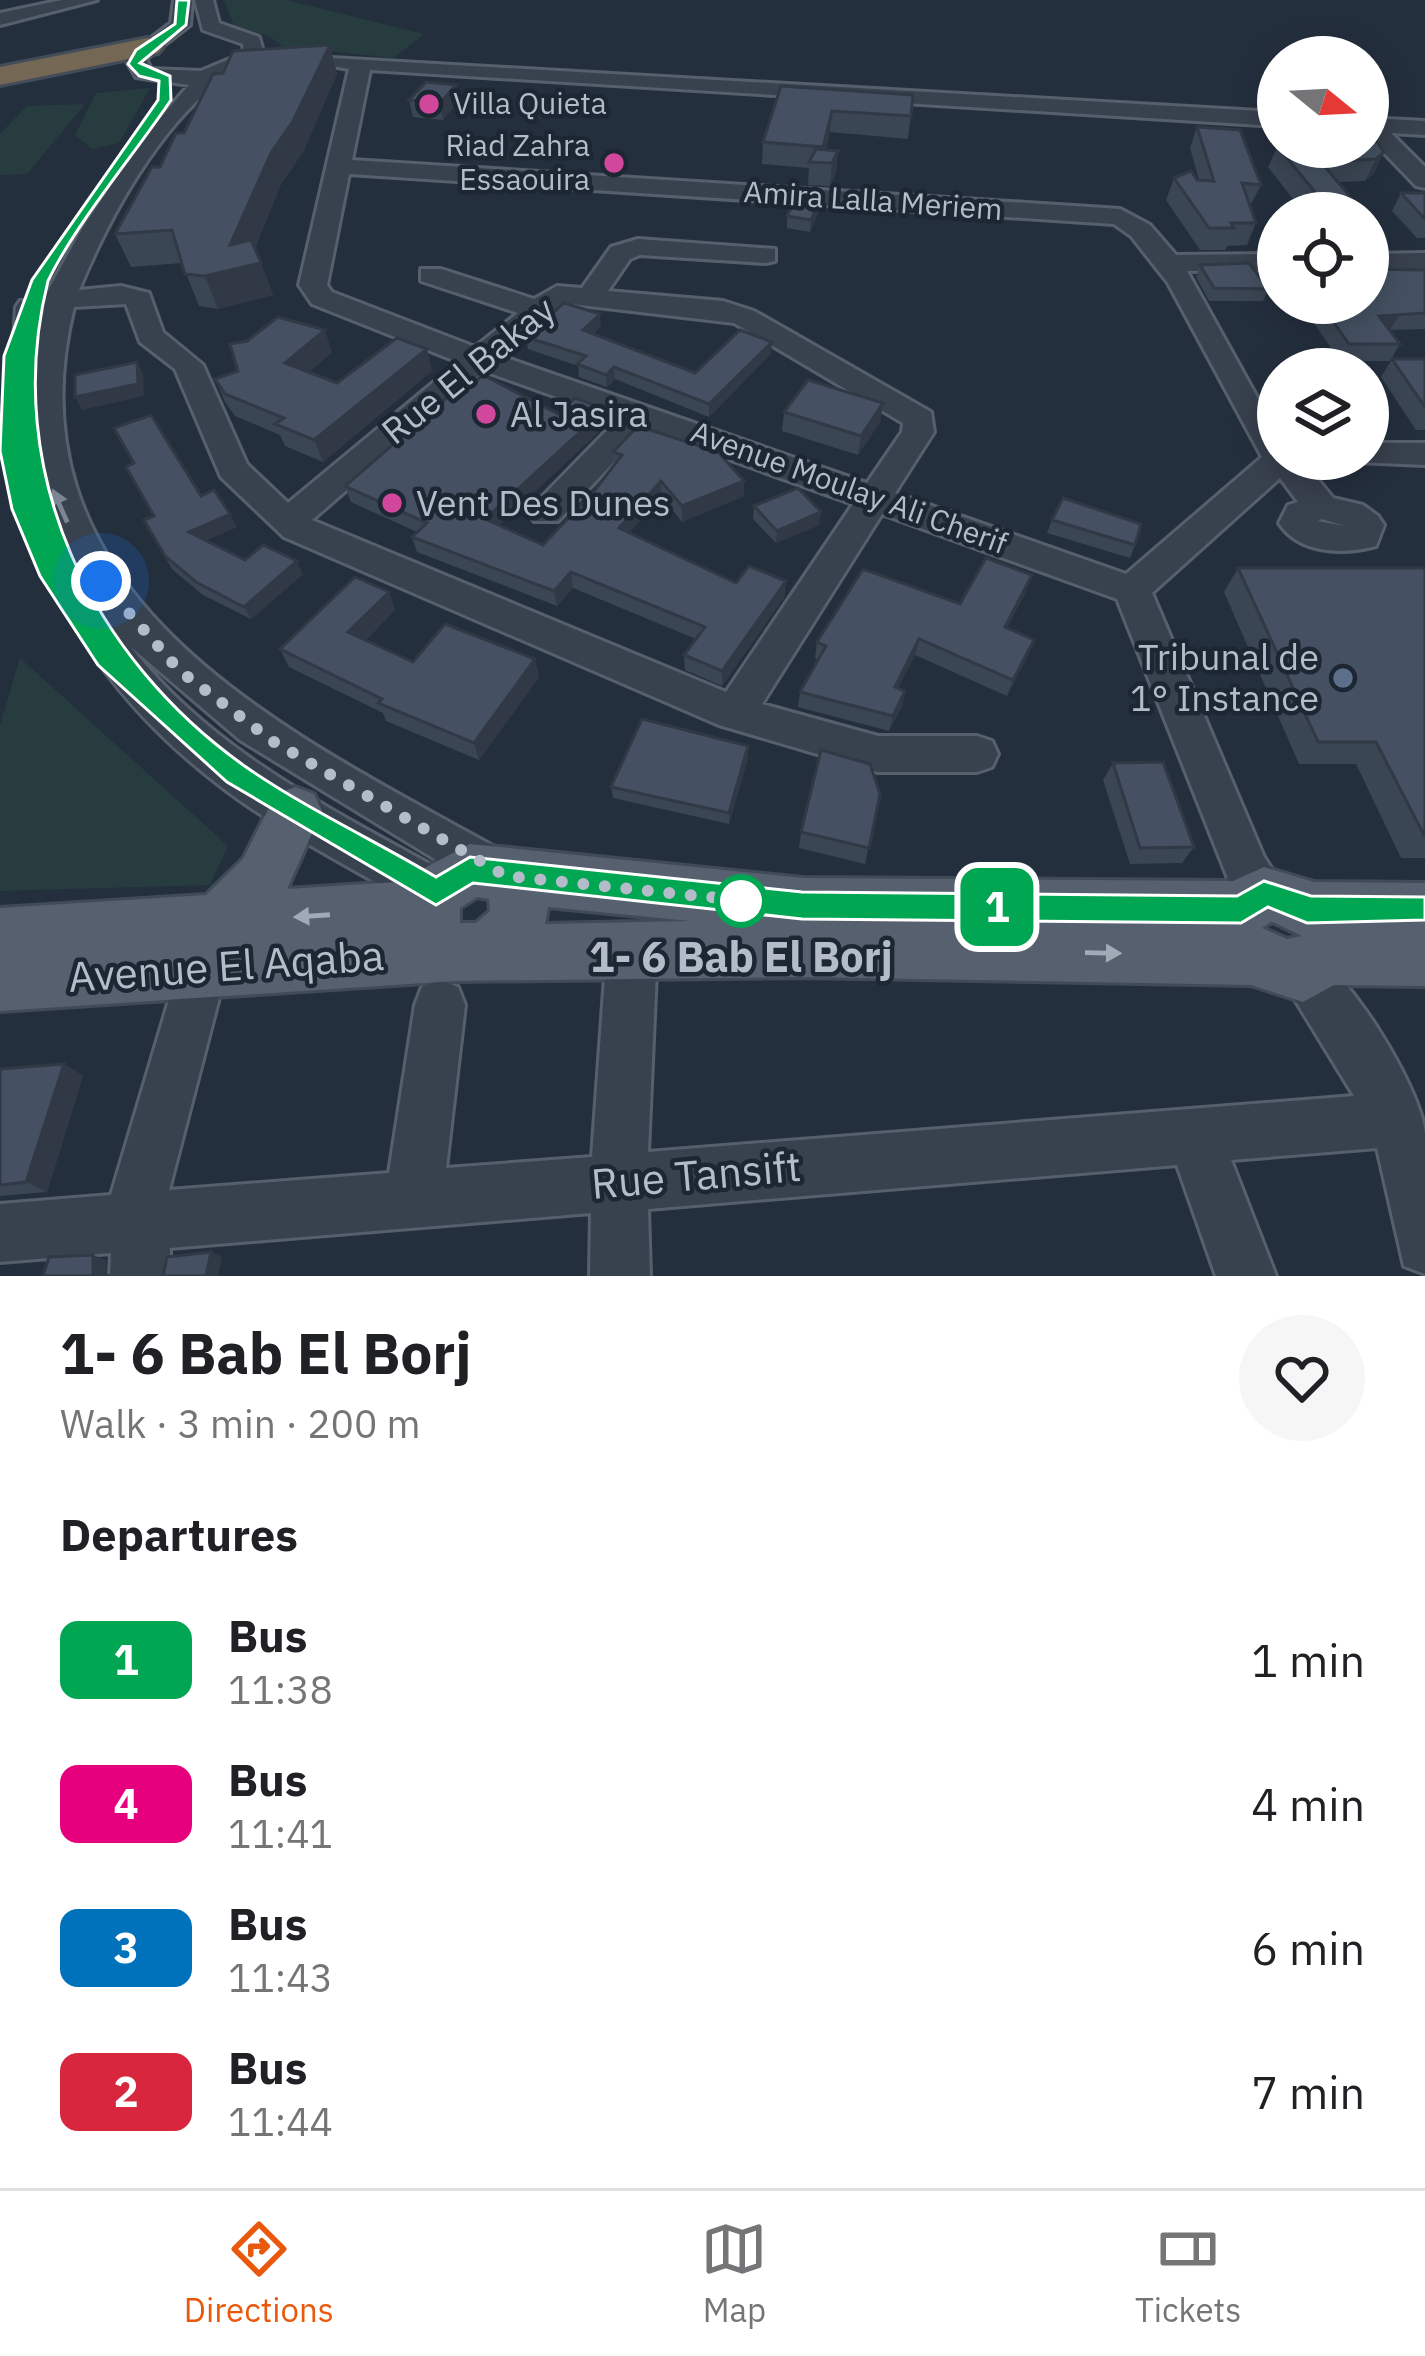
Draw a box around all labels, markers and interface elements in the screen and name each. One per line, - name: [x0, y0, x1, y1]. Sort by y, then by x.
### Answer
- north arrow: [1257, 36, 1389, 168]
- map controls: [1257, 36, 1389, 480]
- place label: Villa Quieta: [453, 83, 607, 122]
- marker: Villa Quieta: [416, 91, 442, 117]
- place label: Riad Zahra Essaouira: [445, 125, 590, 198]
- marker: Riad Zahra Essaouira: [601, 150, 627, 176]
- street label: Amira Lalla Meriem: [742, 171, 1004, 228]
- button: locate: [1257, 192, 1389, 324]
- street label: Rue El Bakay: [371, 285, 564, 454]
- button: layers: [1257, 348, 1389, 480]
- place label: Al Jasira: [510, 390, 648, 437]
- marker: Al Jasira: [473, 401, 499, 427]
- street label: Avenue Moulay Ali Cherif: [686, 411, 1013, 562]
- place label: Vent Des Dunes: [416, 479, 670, 526]
- one-way arrow: [50, 488, 70, 523]
- marker: Vent Des Dunes: [379, 490, 405, 516]
- your location: [71, 551, 131, 611]
- place label: Tribunal de 1° Instance: [1130, 633, 1319, 721]
- marker: Tribunal de 1° Instance: [1330, 665, 1356, 691]
- line badge: 1: [958, 868, 1036, 946]
- marker: 1- 6 Bab El Borj: [716, 876, 766, 926]
- text: 1: [984, 879, 1010, 934]
- one-way arrow: [293, 906, 330, 925]
- street label: Avenue El Aqaba: [66, 927, 386, 1004]
- place label: 1- 6 Bab El Borj: [589, 929, 893, 984]
- one-way arrow: [1085, 943, 1123, 963]
- street label: Rue Tansift: [589, 1138, 803, 1211]
- button: heart: [1239, 1315, 1365, 1441]
- text: 1- 6 Bab El Borj: [60, 1316, 472, 1390]
- text: Walk · 3 min · 200 m: [60, 1398, 421, 1449]
- text: Departures: [60, 1505, 298, 1563]
- text: Bus: [228, 1606, 308, 1664]
- text: 1 min: [1251, 1631, 1365, 1689]
- text: 1: [113, 1632, 139, 1687]
- text: 11:38: [228, 1664, 333, 1715]
- text: Bus: [228, 1750, 308, 1808]
- text: 4 min: [1251, 1775, 1365, 1833]
- text: 4: [113, 1776, 139, 1831]
- text: 11:41: [228, 1808, 333, 1859]
- text: Bus: [228, 1894, 308, 1952]
- text: 6 min: [1251, 1919, 1365, 1977]
- text: 3: [113, 1920, 139, 1975]
- text: 11:43: [228, 1952, 333, 2003]
- text: Bus: [228, 2038, 308, 2096]
- text: 7 min: [1251, 2063, 1365, 2121]
- text: 2: [113, 2064, 139, 2119]
- text: 11:44: [228, 2096, 333, 2147]
- tab: Directions: [184, 2216, 334, 2331]
- tab: Map: [701, 2216, 767, 2331]
- tab: Tickets: [1135, 2216, 1241, 2331]

